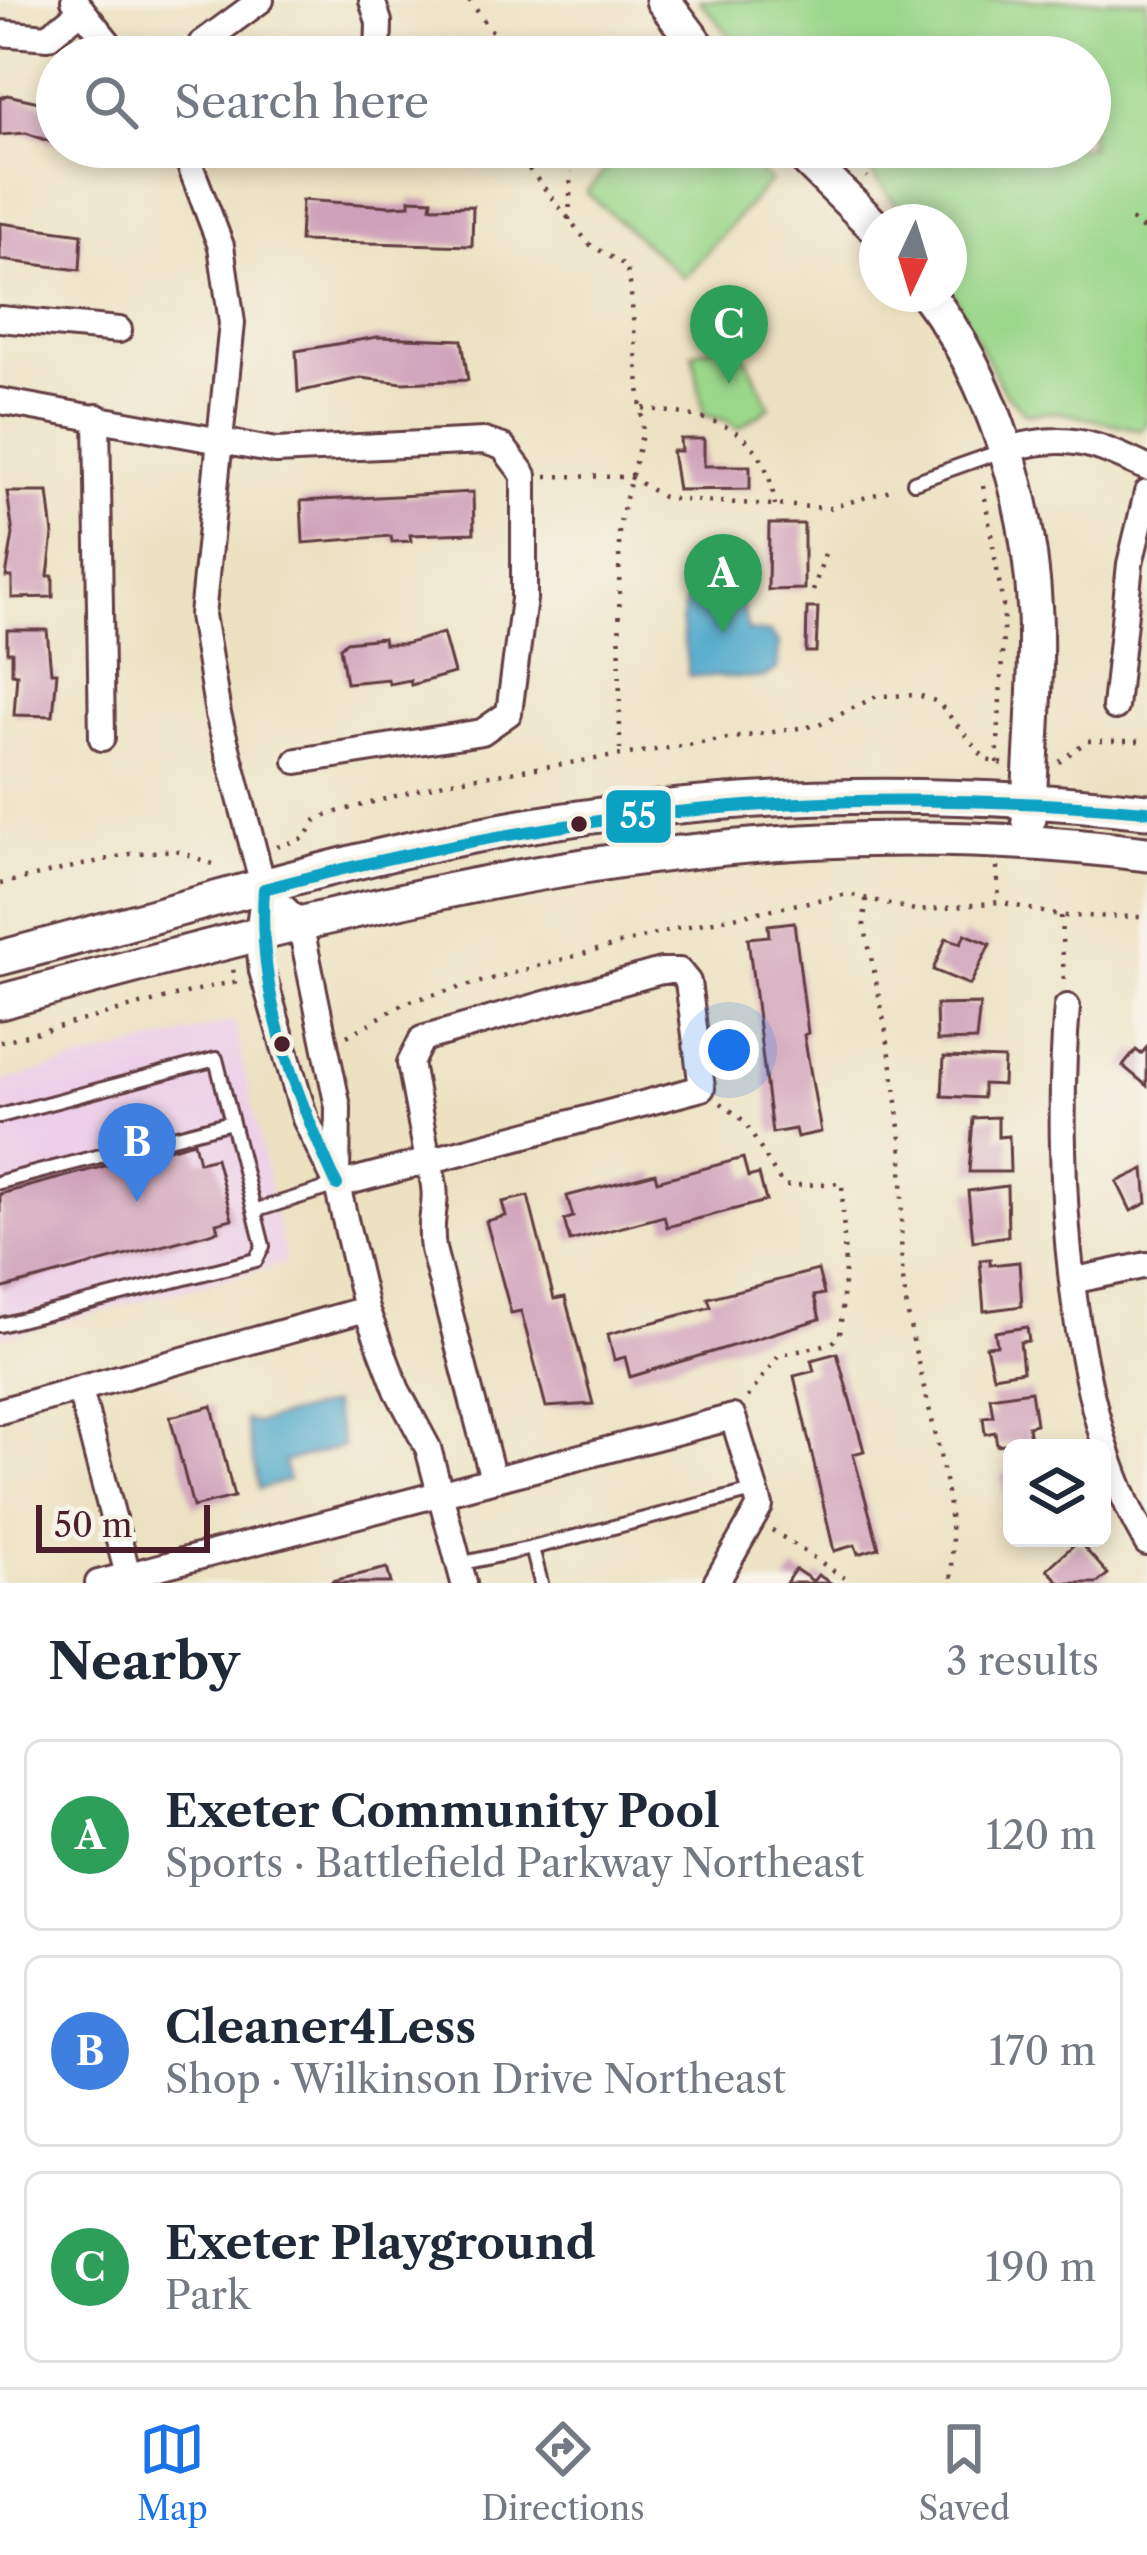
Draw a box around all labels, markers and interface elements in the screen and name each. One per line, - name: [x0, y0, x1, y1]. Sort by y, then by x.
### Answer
- search box: [36, 36, 1111, 168]
- icon: search: [78, 69, 144, 135]
- text: Search here: [174, 74, 429, 130]
- north arrow: [859, 204, 967, 312]
- pin: C: [690, 285, 768, 384]
- pin: A: [684, 534, 762, 633]
- line badge: 55: [604, 788, 673, 845]
- text: 55: [620, 796, 656, 837]
- unlabelled marker: [568, 813, 590, 835]
- your location: [699, 1020, 759, 1080]
- unlabelled marker: [271, 1033, 293, 1055]
- pin: B: [98, 1103, 176, 1202]
- map controls: [1003, 1439, 1111, 1547]
- button: layers: [1003, 1439, 1111, 1547]
- scale bar: [36, 1499, 210, 1552]
- text: 50 m: [54, 1505, 132, 1546]
- text: Nearby: [48, 1630, 240, 1692]
- text: 3 results: [946, 1637, 1099, 1685]
- text: Exeter Community Pool: [165, 1783, 720, 1839]
- text: A: [75, 1811, 105, 1859]
- text: 120 m: [986, 1811, 1096, 1859]
- text: Sports · Battlefield Parkway Northeast: [165, 1839, 864, 1887]
- text: Cleaner4Less: [165, 1999, 476, 2055]
- text: B: [76, 2027, 105, 2075]
- text: 170 m: [989, 2027, 1096, 2075]
- text: Shop · Wilkinson Drive Northeast: [165, 2055, 786, 2103]
- text: Exeter Playground: [165, 2215, 596, 2271]
- text: C: [74, 2243, 106, 2291]
- text: 190 m: [985, 2243, 1096, 2291]
- text: Park: [165, 2271, 250, 2319]
- tab: Map: [137, 2416, 208, 2529]
- tab: Directions: [482, 2416, 645, 2529]
- tab: Saved: [918, 2416, 1010, 2529]

